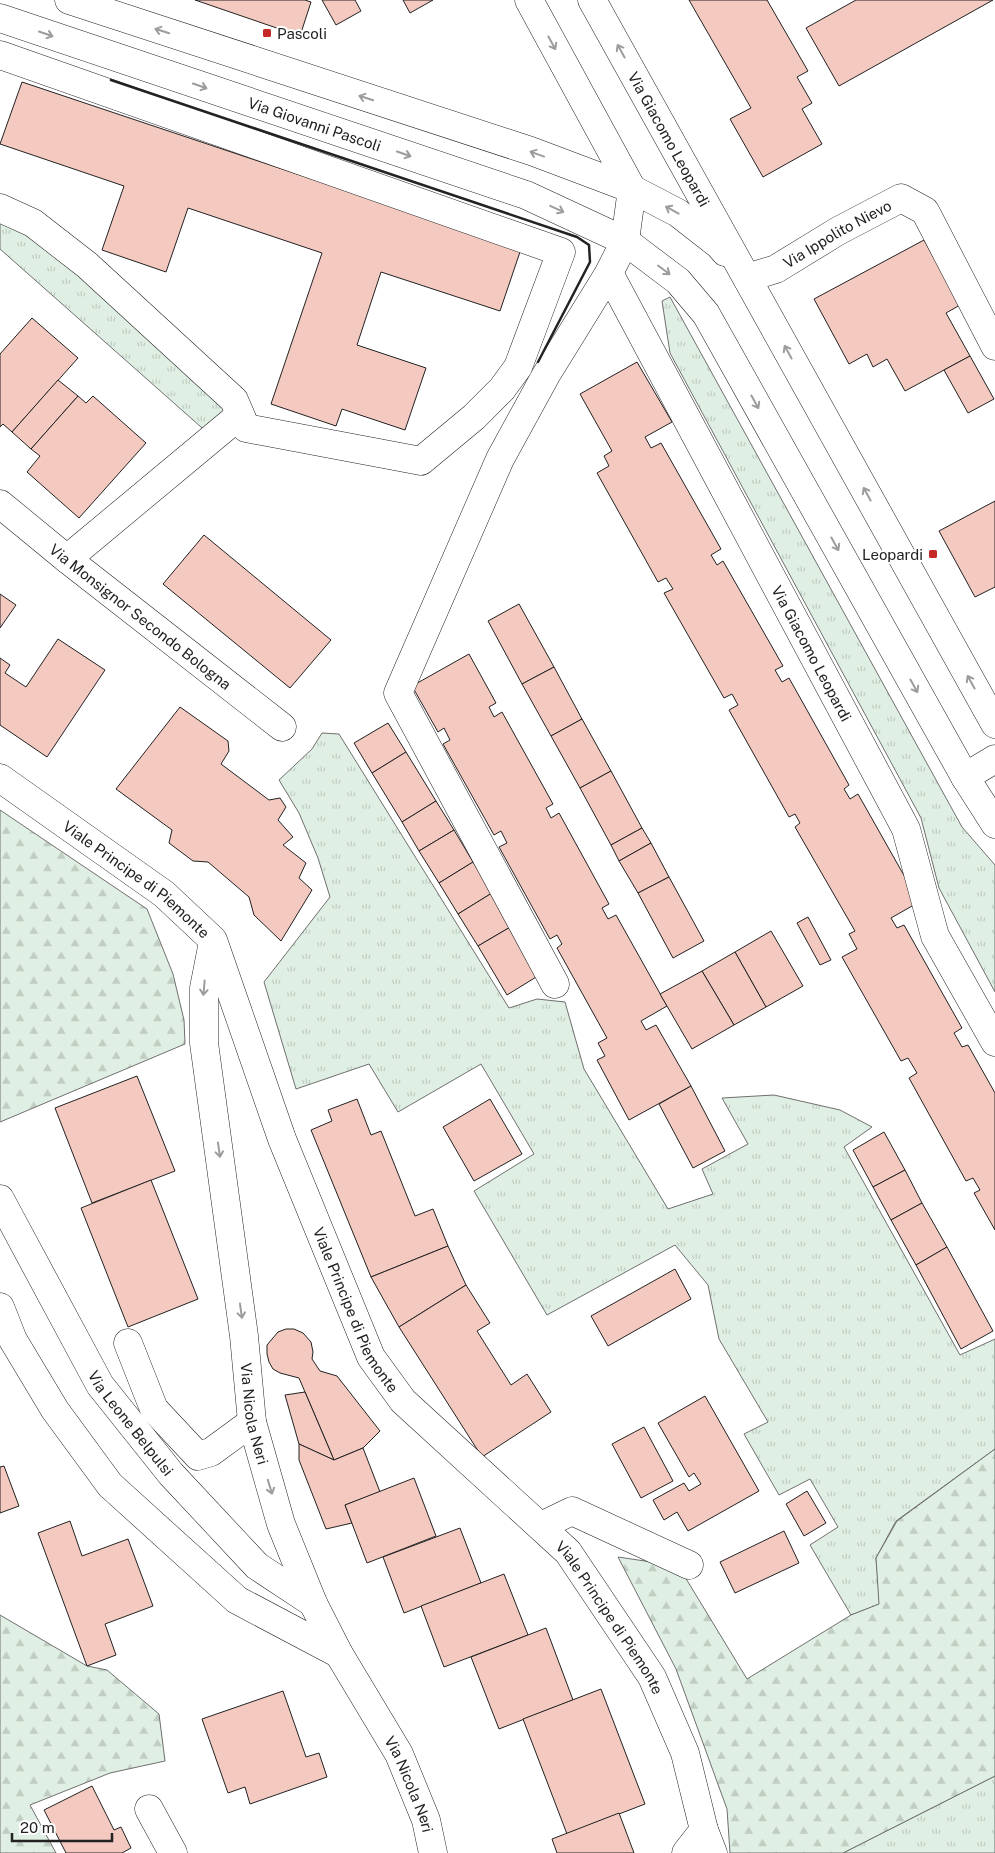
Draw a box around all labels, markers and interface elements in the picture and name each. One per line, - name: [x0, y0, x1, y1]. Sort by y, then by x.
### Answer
- place label: Pascoli: [277, 25, 327, 42]
- one-way arrow: [155, 26, 170, 35]
- marker: Pascoli: [261, 27, 273, 39]
- one-way arrow: [38, 30, 53, 39]
- one-way arrow: [548, 35, 558, 49]
- one-way arrow: [616, 44, 626, 59]
- street label: Via Giacomo Leopardi: [625, 69, 714, 209]
- one-way arrow: [192, 81, 208, 91]
- one-way arrow: [359, 93, 374, 102]
- street label: Via Giovanni Pascoli: [246, 94, 383, 154]
- one-way arrow: [530, 149, 545, 158]
- one-way arrow: [396, 150, 411, 159]
- street label: Via Ippolito Nievo: [780, 196, 894, 271]
- one-way arrow: [549, 205, 564, 215]
- one-way arrow: [665, 205, 680, 215]
- one-way arrow: [657, 265, 671, 275]
- one-way arrow: [783, 344, 793, 359]
- one-way arrow: [751, 395, 761, 409]
- one-way arrow: [862, 486, 872, 501]
- one-way arrow: [830, 537, 840, 551]
- street label: Via Monsignor Secondo Bologna: [47, 540, 235, 693]
- place label: Leopardi: [862, 546, 923, 563]
- marker: Leopardi: [927, 548, 939, 560]
- street label: Via Giacomo Leopardi: [769, 582, 855, 724]
- one-way arrow: [966, 675, 976, 689]
- one-way arrow: [909, 679, 919, 694]
- street label: Viale Principe di Piemonte: [60, 817, 213, 941]
- one-way arrow: [200, 980, 209, 996]
- one-way arrow: [214, 1141, 224, 1157]
- street label: Viale Principe di Piemonte: [310, 1224, 402, 1395]
- one-way arrow: [236, 1302, 246, 1318]
- street label: Via Nicola Neri: [238, 1362, 272, 1466]
- street label: Via Leone Belpulsi: [85, 1367, 177, 1479]
- one-way arrow: [266, 1479, 276, 1495]
- street label: Viale Principe di Piemonte: [553, 1537, 667, 1697]
- street label: Via Nicola Neri: [382, 1733, 437, 1834]
- scale bar: [12, 1810, 112, 1842]
- text: 20 m: [20, 1819, 55, 1836]

